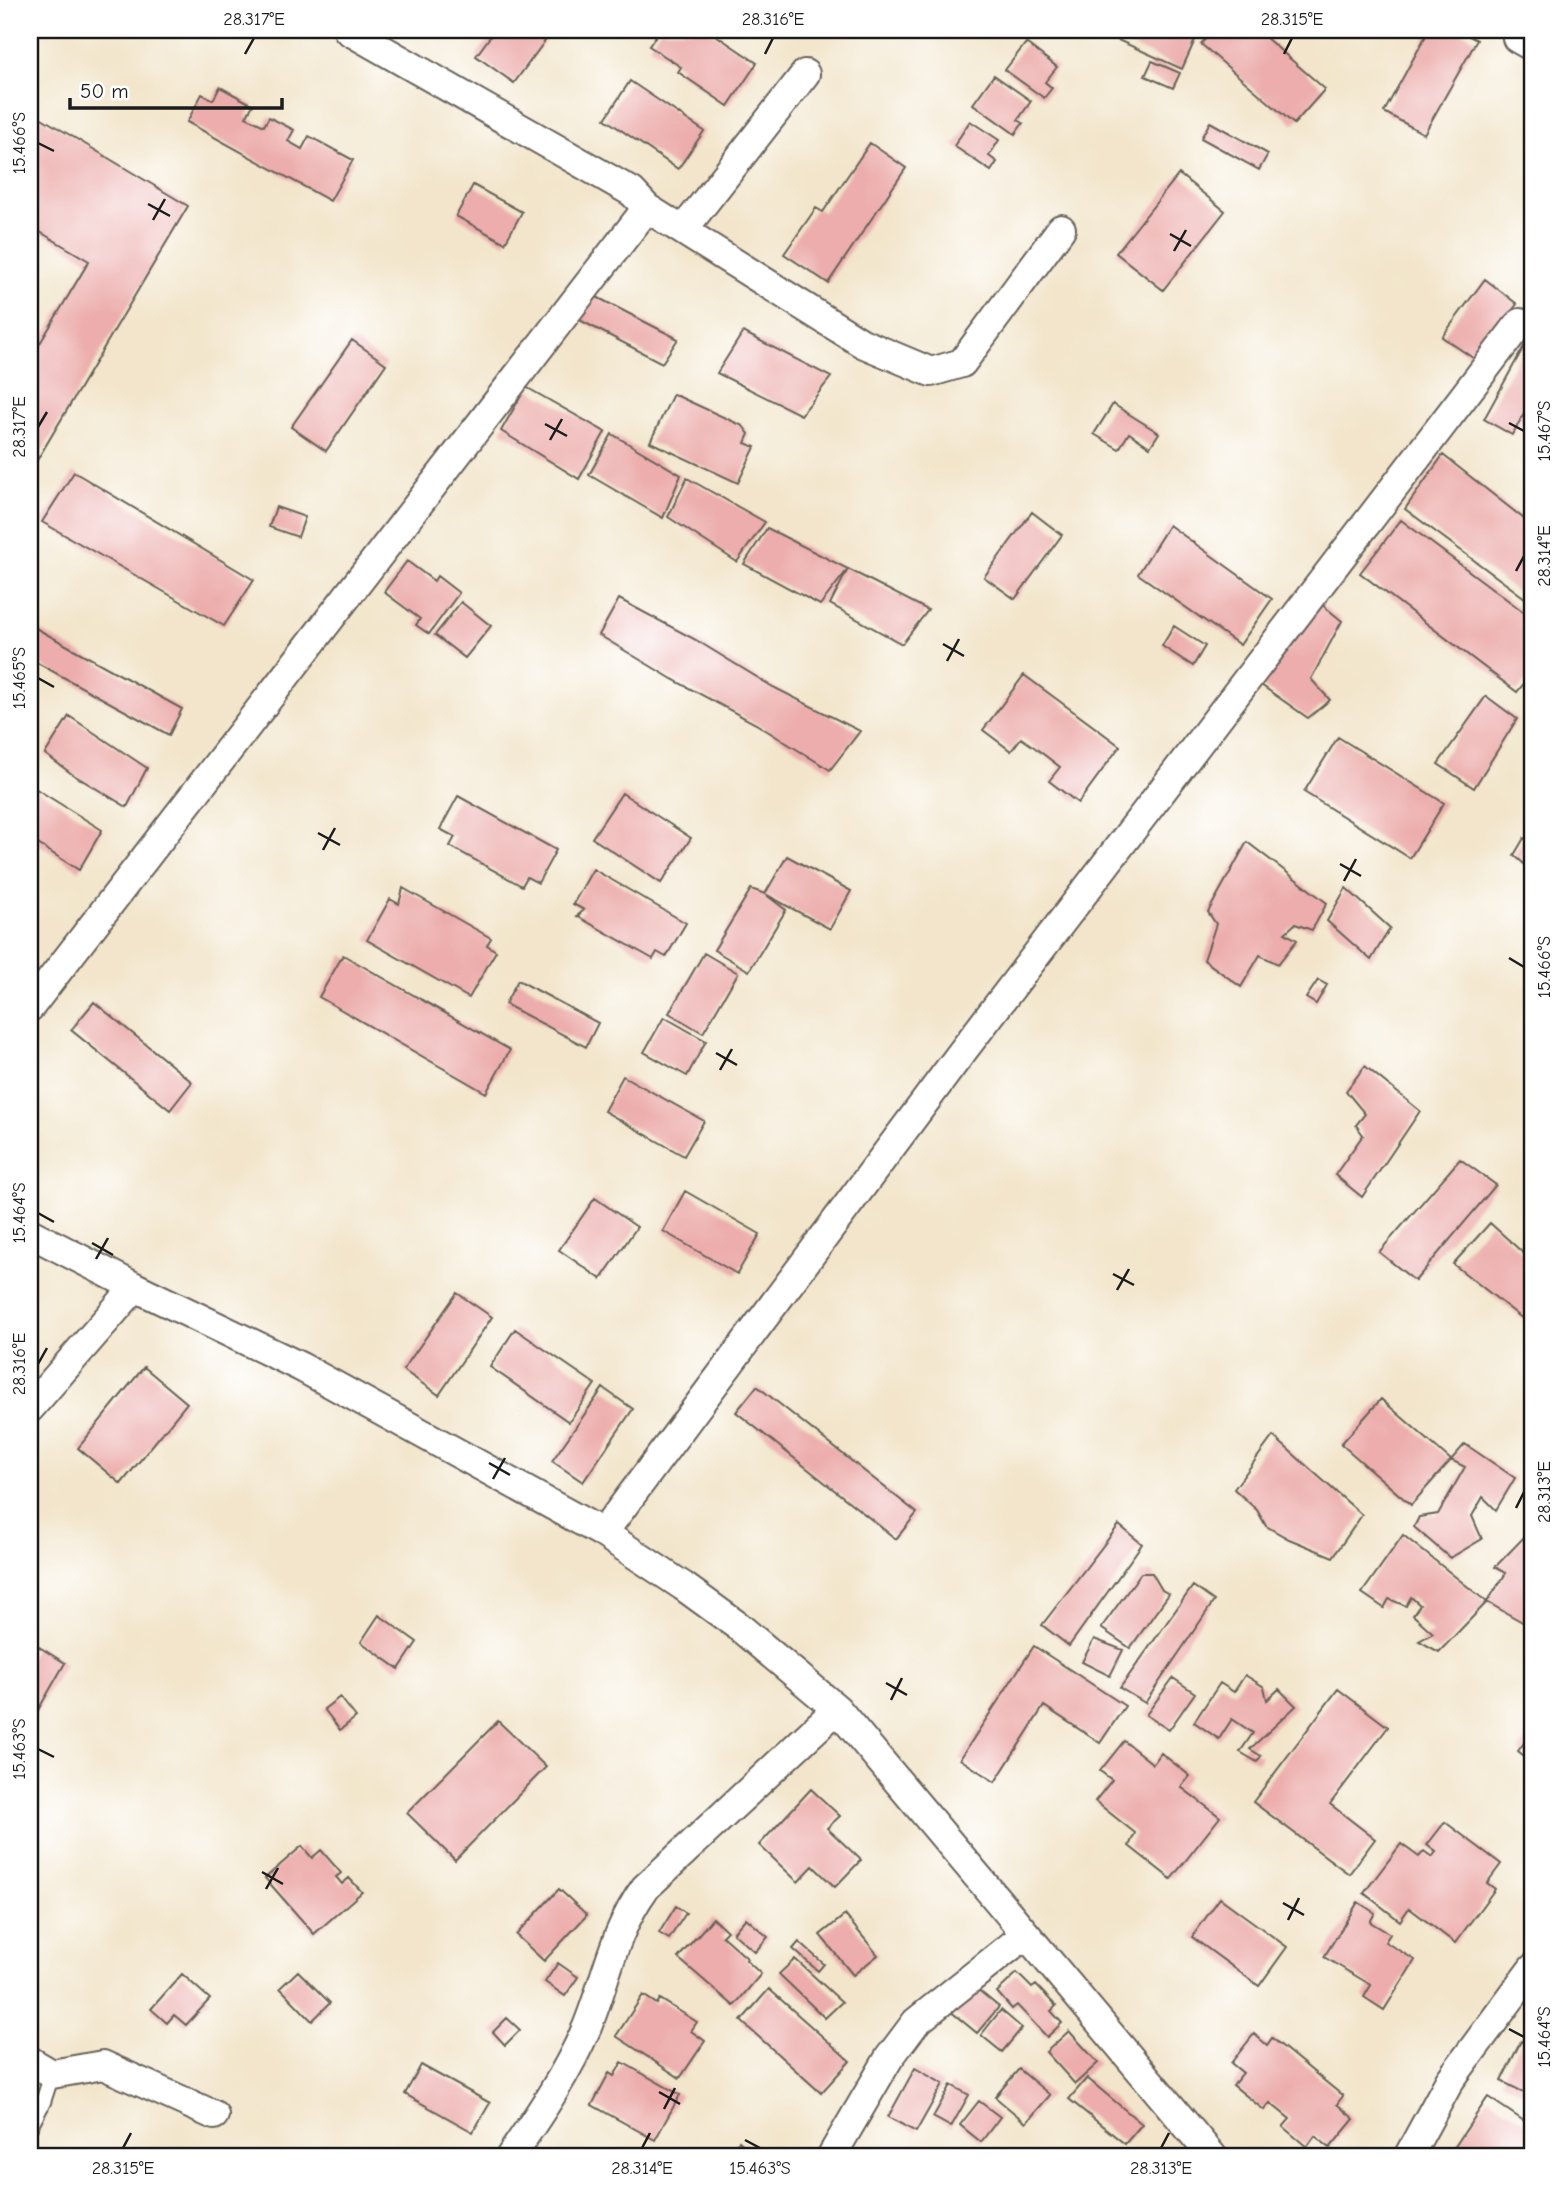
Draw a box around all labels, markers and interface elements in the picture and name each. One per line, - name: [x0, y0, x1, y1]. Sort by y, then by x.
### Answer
- text: 28.317°E: [223, 9, 285, 30]
- text: 28.316°E: [742, 9, 805, 30]
- text: 28.315°E: [1261, 9, 1324, 30]
- scale bar: [70, 66, 282, 110]
- text: 50 m: [80, 79, 129, 103]
- text: 15.466°S: [9, 112, 30, 174]
- text: 28.317°E: [9, 396, 30, 458]
- text: 15.467°S: [1534, 400, 1555, 462]
- text: 28.314°E: [1534, 525, 1555, 587]
- text: 15.465°S: [9, 647, 30, 709]
- text: 15.466°S: [1534, 936, 1555, 998]
- text: 15.464°S: [9, 1182, 30, 1244]
- text: 28.316°E: [9, 1332, 30, 1395]
- text: 28.313°E: [1534, 1461, 1555, 1523]
- text: 15.463°S: [9, 1718, 30, 1780]
- text: 15.464°S: [1534, 2006, 1555, 2068]
- text: 28.315°E: [92, 2158, 155, 2179]
- text: 28.314°E: [611, 2158, 673, 2179]
- text: 15.463°S: [729, 2158, 791, 2179]
- text: 28.313°E: [1130, 2158, 1192, 2179]

